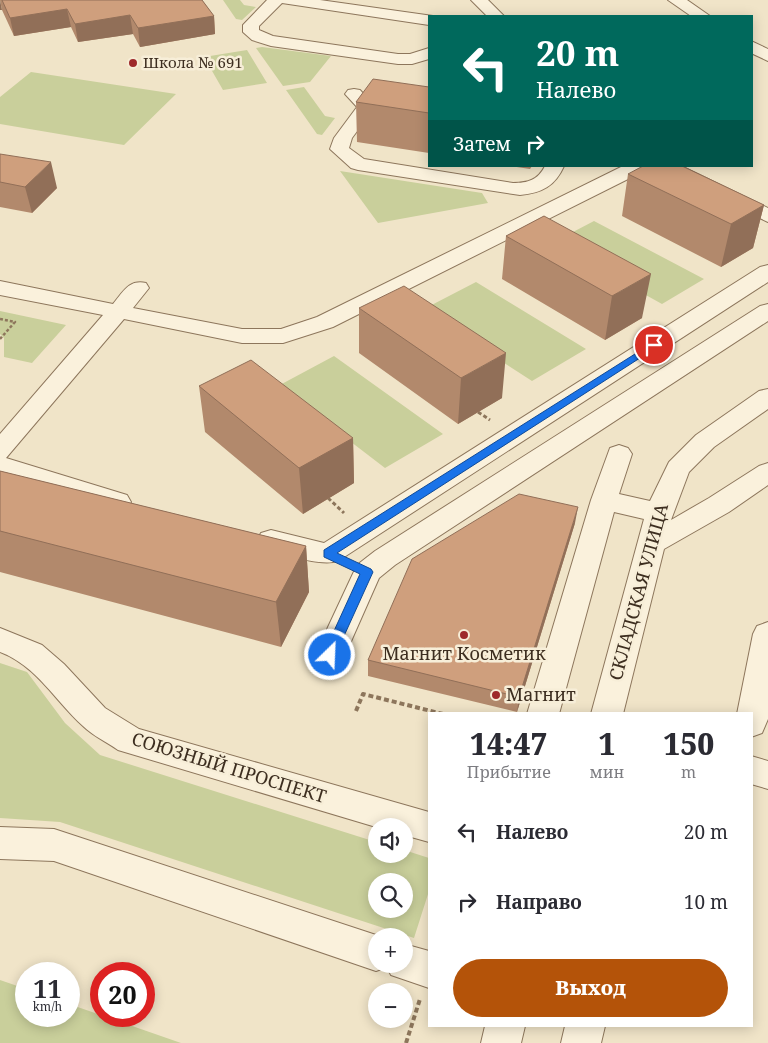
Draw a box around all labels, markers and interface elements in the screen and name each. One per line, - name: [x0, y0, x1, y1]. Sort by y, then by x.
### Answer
- text: 20 m: [536, 29, 619, 76]
- icon: left: [453, 35, 518, 100]
- place label: Школа № 691: [143, 52, 243, 72]
- marker: Школа № 691: [127, 57, 139, 69]
- text: Налево: [536, 74, 616, 104]
- icon: right: [521, 130, 549, 158]
- text: Затем: [453, 131, 511, 157]
- pin: [633, 324, 675, 366]
- icon: arrive: [640, 331, 668, 359]
- street label: СКЛАДСКАЯ УЛИЦА: [603, 500, 673, 683]
- position arrow: [303, 628, 355, 680]
- marker: Магнит Косметик: [458, 629, 470, 641]
- place label: Магнит Косметик: [382, 641, 546, 665]
- place label: Магнит: [506, 682, 576, 706]
- marker: Магнит: [490, 689, 502, 701]
- text: 14:47: [470, 723, 547, 764]
- text: 1: [598, 723, 615, 764]
- text: 150: [663, 723, 714, 764]
- street label: СОЮЗНЫЙ ПРОСПЕКТ: [129, 726, 330, 808]
- text: Прибытие: [467, 761, 551, 783]
- text: мин: [590, 761, 624, 783]
- text: m: [681, 761, 696, 783]
- map controls: [368, 818, 413, 1028]
- button: sound: [368, 818, 413, 863]
- icon: left: [453, 818, 481, 846]
- text: Налево: [496, 819, 568, 845]
- text: 20 m: [684, 819, 728, 845]
- button: search: [368, 873, 413, 918]
- icon: right: [453, 888, 481, 916]
- text: Направо: [496, 889, 582, 915]
- text: 10 m: [684, 889, 728, 915]
- button: +: [368, 928, 413, 973]
- button: Выход: [453, 959, 728, 1017]
- speed limit sign: 20: [90, 962, 155, 1027]
- text: 11: [33, 971, 62, 1005]
- button: −: [368, 983, 413, 1028]
- text: km/h: [33, 998, 62, 1015]

